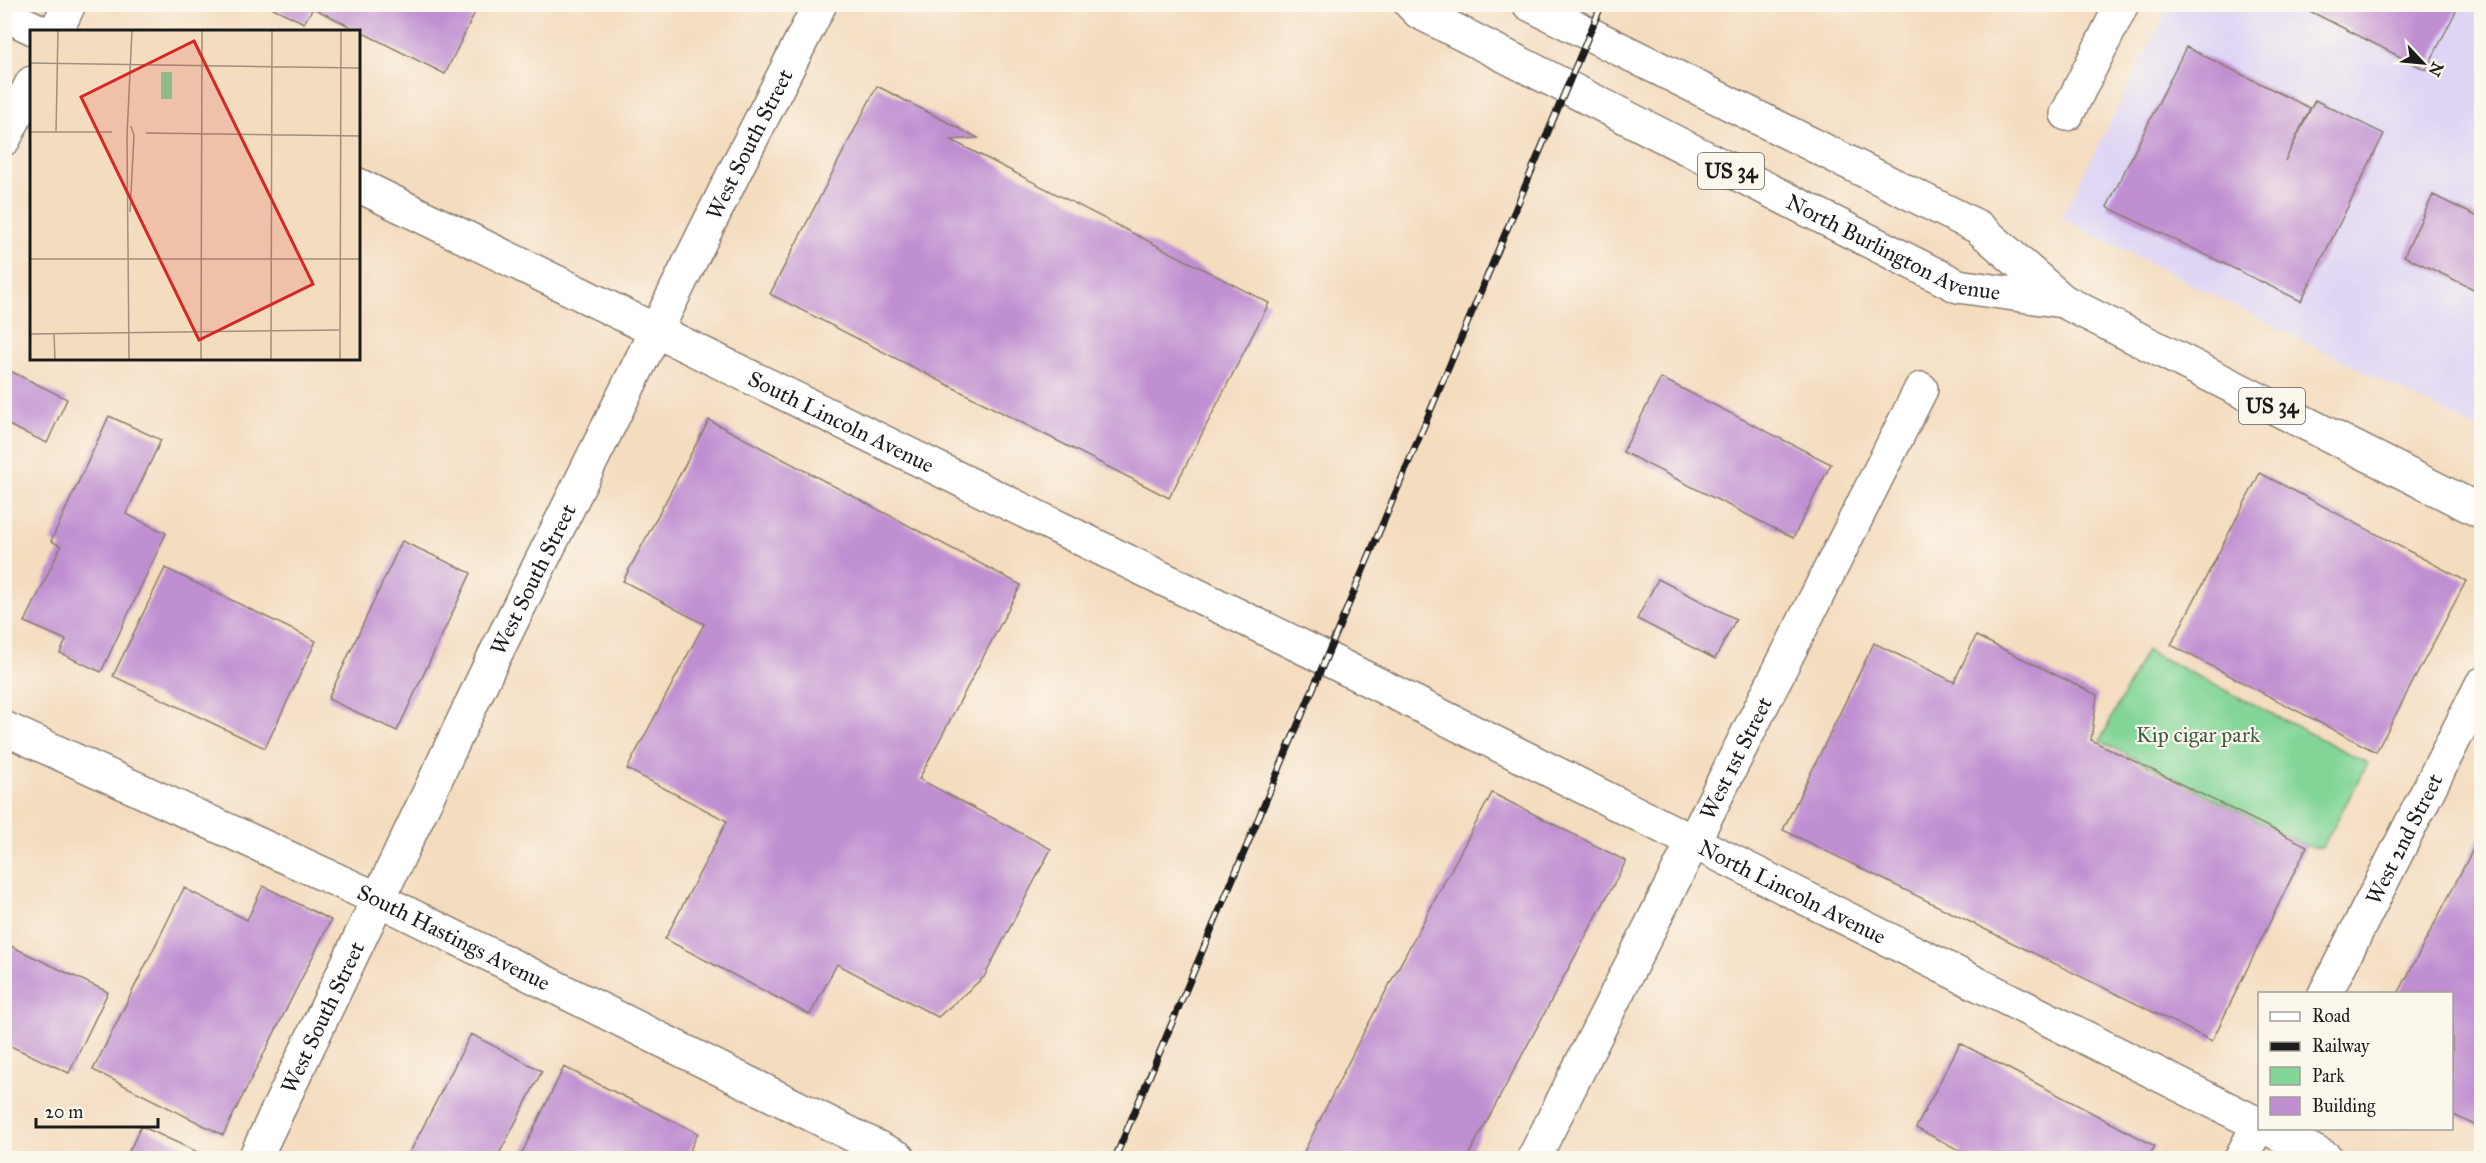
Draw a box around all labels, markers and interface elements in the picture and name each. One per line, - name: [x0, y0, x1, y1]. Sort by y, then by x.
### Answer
- inset map: [30, 30, 360, 360]
- north arrow: [2393, 33, 2453, 93]
- text: N: [2424, 59, 2448, 80]
- street label: West South Street: [700, 64, 798, 224]
- road number: US 34: [1698, 153, 1764, 189]
- street label: North Burlington Avenue: [1782, 188, 2002, 305]
- street label: South Lincoln Avenue: [744, 364, 939, 478]
- road number: US 34: [2239, 388, 2305, 424]
- street label: West South Street: [484, 499, 581, 659]
- street label: West 1st Street: [1693, 692, 1778, 824]
- park label: Kip cigar park: [2136, 721, 2261, 748]
- street label: West 2nd Street: [2359, 769, 2448, 909]
- street label: North Lincoln Avenue: [1694, 833, 1891, 950]
- street label: South Hastings Avenue: [353, 878, 555, 996]
- street label: West South Street: [274, 937, 370, 1097]
- legend: [2258, 992, 2453, 1130]
- text: Road: [2312, 1005, 2350, 1027]
- text: Railway: [2312, 1035, 2370, 1057]
- text: Park: [2312, 1065, 2345, 1087]
- scale bar: [36, 1091, 158, 1129]
- text: Building: [2312, 1095, 2376, 1118]
- text: 20 m: [45, 1101, 83, 1123]

